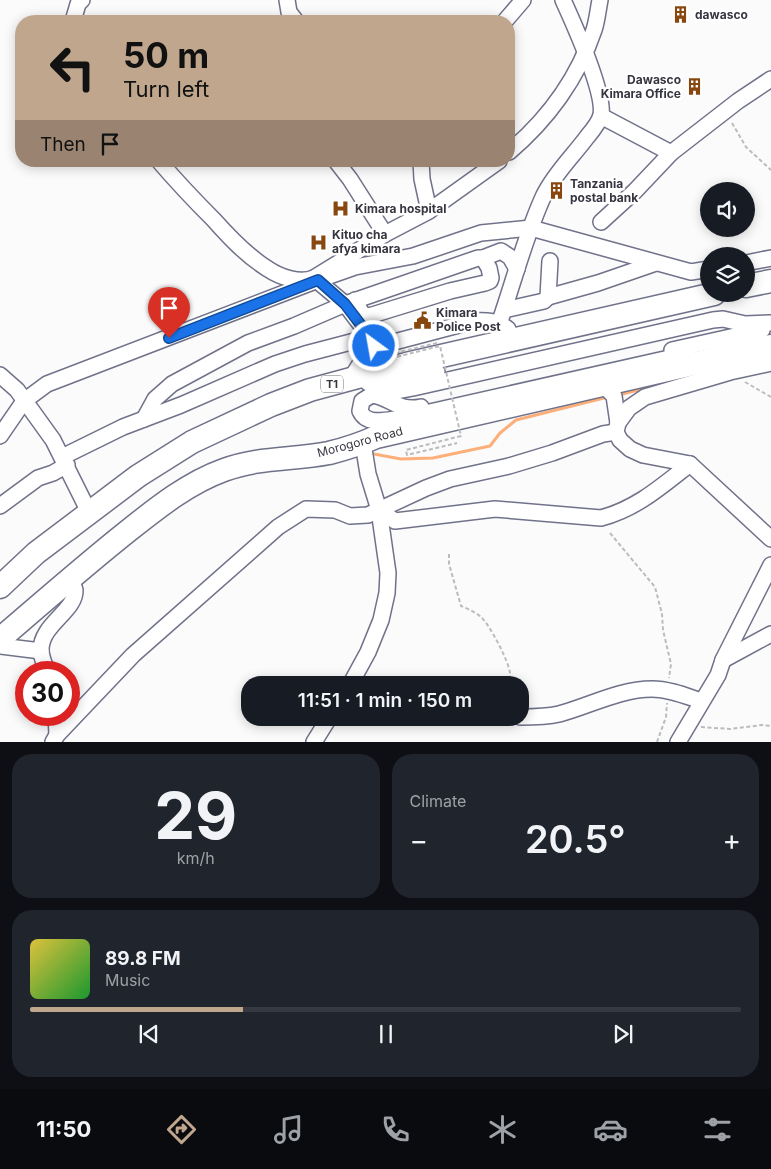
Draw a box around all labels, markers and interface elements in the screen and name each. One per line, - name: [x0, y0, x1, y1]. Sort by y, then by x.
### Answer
- building icon: dawasco: [671, 5, 691, 25]
- place label: dawasco: [695, 7, 748, 22]
- text: 50 m: [123, 34, 209, 76]
- icon: left: [40, 35, 105, 100]
- place label: Dawasco Kimara Office: [601, 72, 681, 101]
- text: Turn left: [123, 76, 209, 102]
- building icon: Dawasco Kimara Office: [685, 77, 705, 97]
- icon: arrive: [96, 130, 124, 158]
- text: Then: [40, 133, 86, 156]
- place label: Tanzania postal bank: [570, 176, 638, 205]
- building icon: Tanzania postal bank: [546, 181, 566, 201]
- map controls: [700, 182, 755, 302]
- button: sound: [700, 182, 755, 237]
- hospital icon: Kimara hospital: [331, 199, 351, 219]
- place label: Kimara hospital: [355, 201, 446, 216]
- place label: Kituo cha afya kimara: [332, 227, 401, 256]
- hospital icon: Kituo cha afya kimara: [308, 232, 328, 252]
- button: layers: [700, 247, 755, 302]
- pin: [148, 287, 190, 338]
- icon: arrive: [155, 294, 183, 322]
- place label: Kimara Police Post: [436, 305, 501, 334]
- public building icon: Kimara Police Post: [412, 310, 432, 330]
- position arrow: [347, 319, 399, 371]
- road number: T1: [321, 376, 343, 392]
- street label: Morogoro Road: [315, 423, 404, 460]
- speed limit sign: 30: [15, 661, 80, 726]
- text: 11:51 · 1 min · 150 m: [298, 689, 472, 712]
- text: 29: [154, 776, 237, 855]
- text: Climate: [410, 791, 466, 811]
- text: 20.5°: [525, 816, 626, 862]
- text: −: [410, 823, 428, 857]
- text: +: [722, 823, 741, 857]
- text: km/h: [177, 848, 215, 868]
- text: 89.8 FM: [105, 947, 181, 970]
- text: Music: [105, 970, 150, 990]
- icon: previous: [135, 1020, 163, 1048]
- icon: pause: [372, 1020, 400, 1048]
- icon: next: [609, 1020, 637, 1048]
- icon: directions: [164, 1112, 199, 1147]
- icon: music: [271, 1112, 306, 1147]
- icon: phone: [378, 1112, 413, 1147]
- icon: climate: [485, 1112, 520, 1147]
- icon: car: [593, 1112, 628, 1147]
- icon: filters: [700, 1112, 735, 1147]
- text: 11:50: [36, 1116, 91, 1142]

